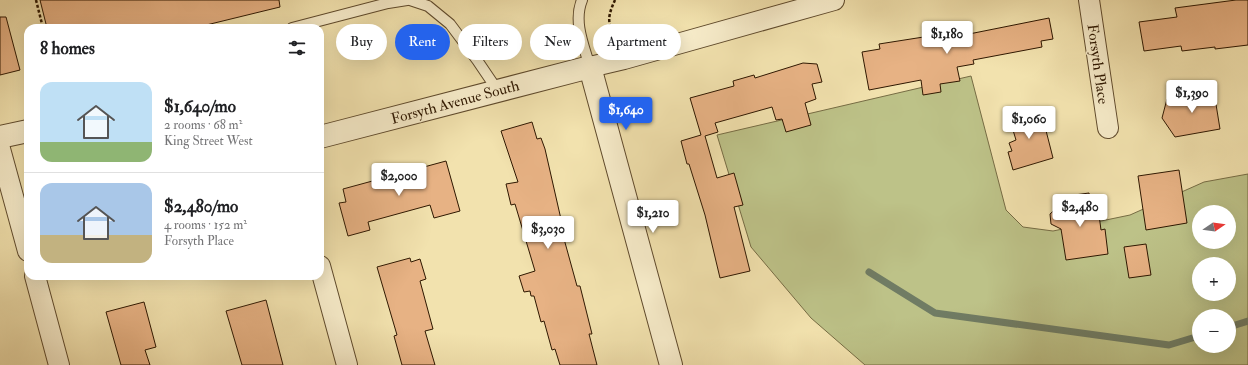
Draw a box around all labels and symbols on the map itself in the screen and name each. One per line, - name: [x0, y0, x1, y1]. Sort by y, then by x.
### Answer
- pin: $1,180: [914, 21, 980, 55]
- street label: Forsyth Place: [1082, 23, 1113, 105]
- street label: Forsyth Avenue South: [389, 76, 521, 129]
- pin: $1,390: [1159, 80, 1225, 114]
- pin: $1,640: [593, 97, 659, 131]
- pin: $1,060: [996, 106, 1062, 140]
- pin: $2,000: [366, 163, 432, 197]
- pin: $2,480: [1047, 194, 1113, 228]
- pin: $1,210: [620, 200, 686, 234]
- north arrow: [1192, 205, 1236, 249]
- pin: $3,030: [515, 216, 581, 250]

